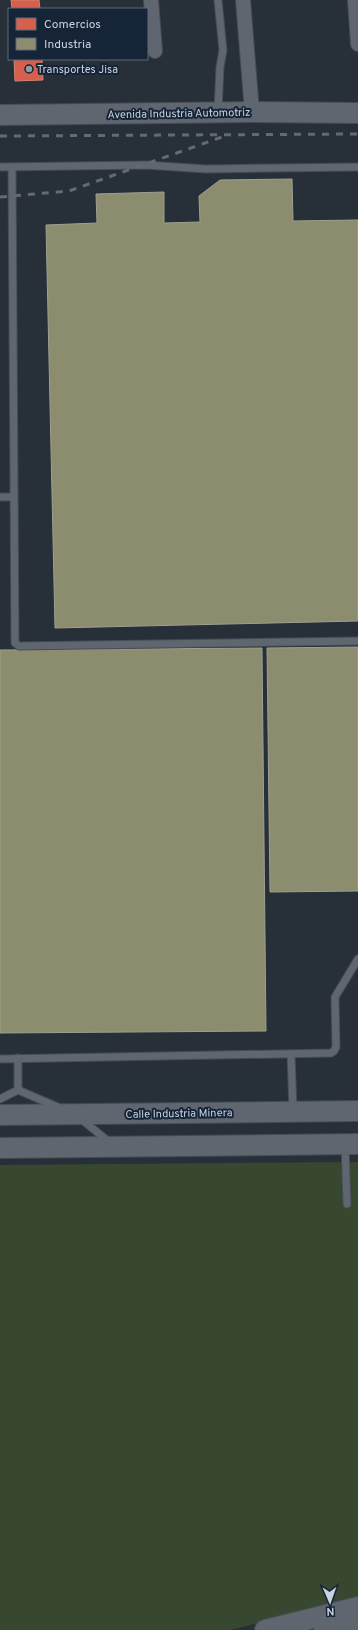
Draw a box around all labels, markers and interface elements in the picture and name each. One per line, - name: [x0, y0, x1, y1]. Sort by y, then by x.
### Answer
- legend: [8, 8, 148, 60]
- text: Comercios: [44, 17, 101, 33]
- text: Industria: [44, 37, 91, 53]
- place label: Transportes Jisa: [37, 63, 118, 77]
- marker: Transportes Jisa: [24, 64, 34, 74]
- street label: Avenida Industria Automotriz: [107, 106, 251, 122]
- street label: Calle Industria Minera: [125, 1106, 233, 1122]
- north arrow: [310, 1582, 350, 1622]
- text: N: [326, 1604, 335, 1618]

